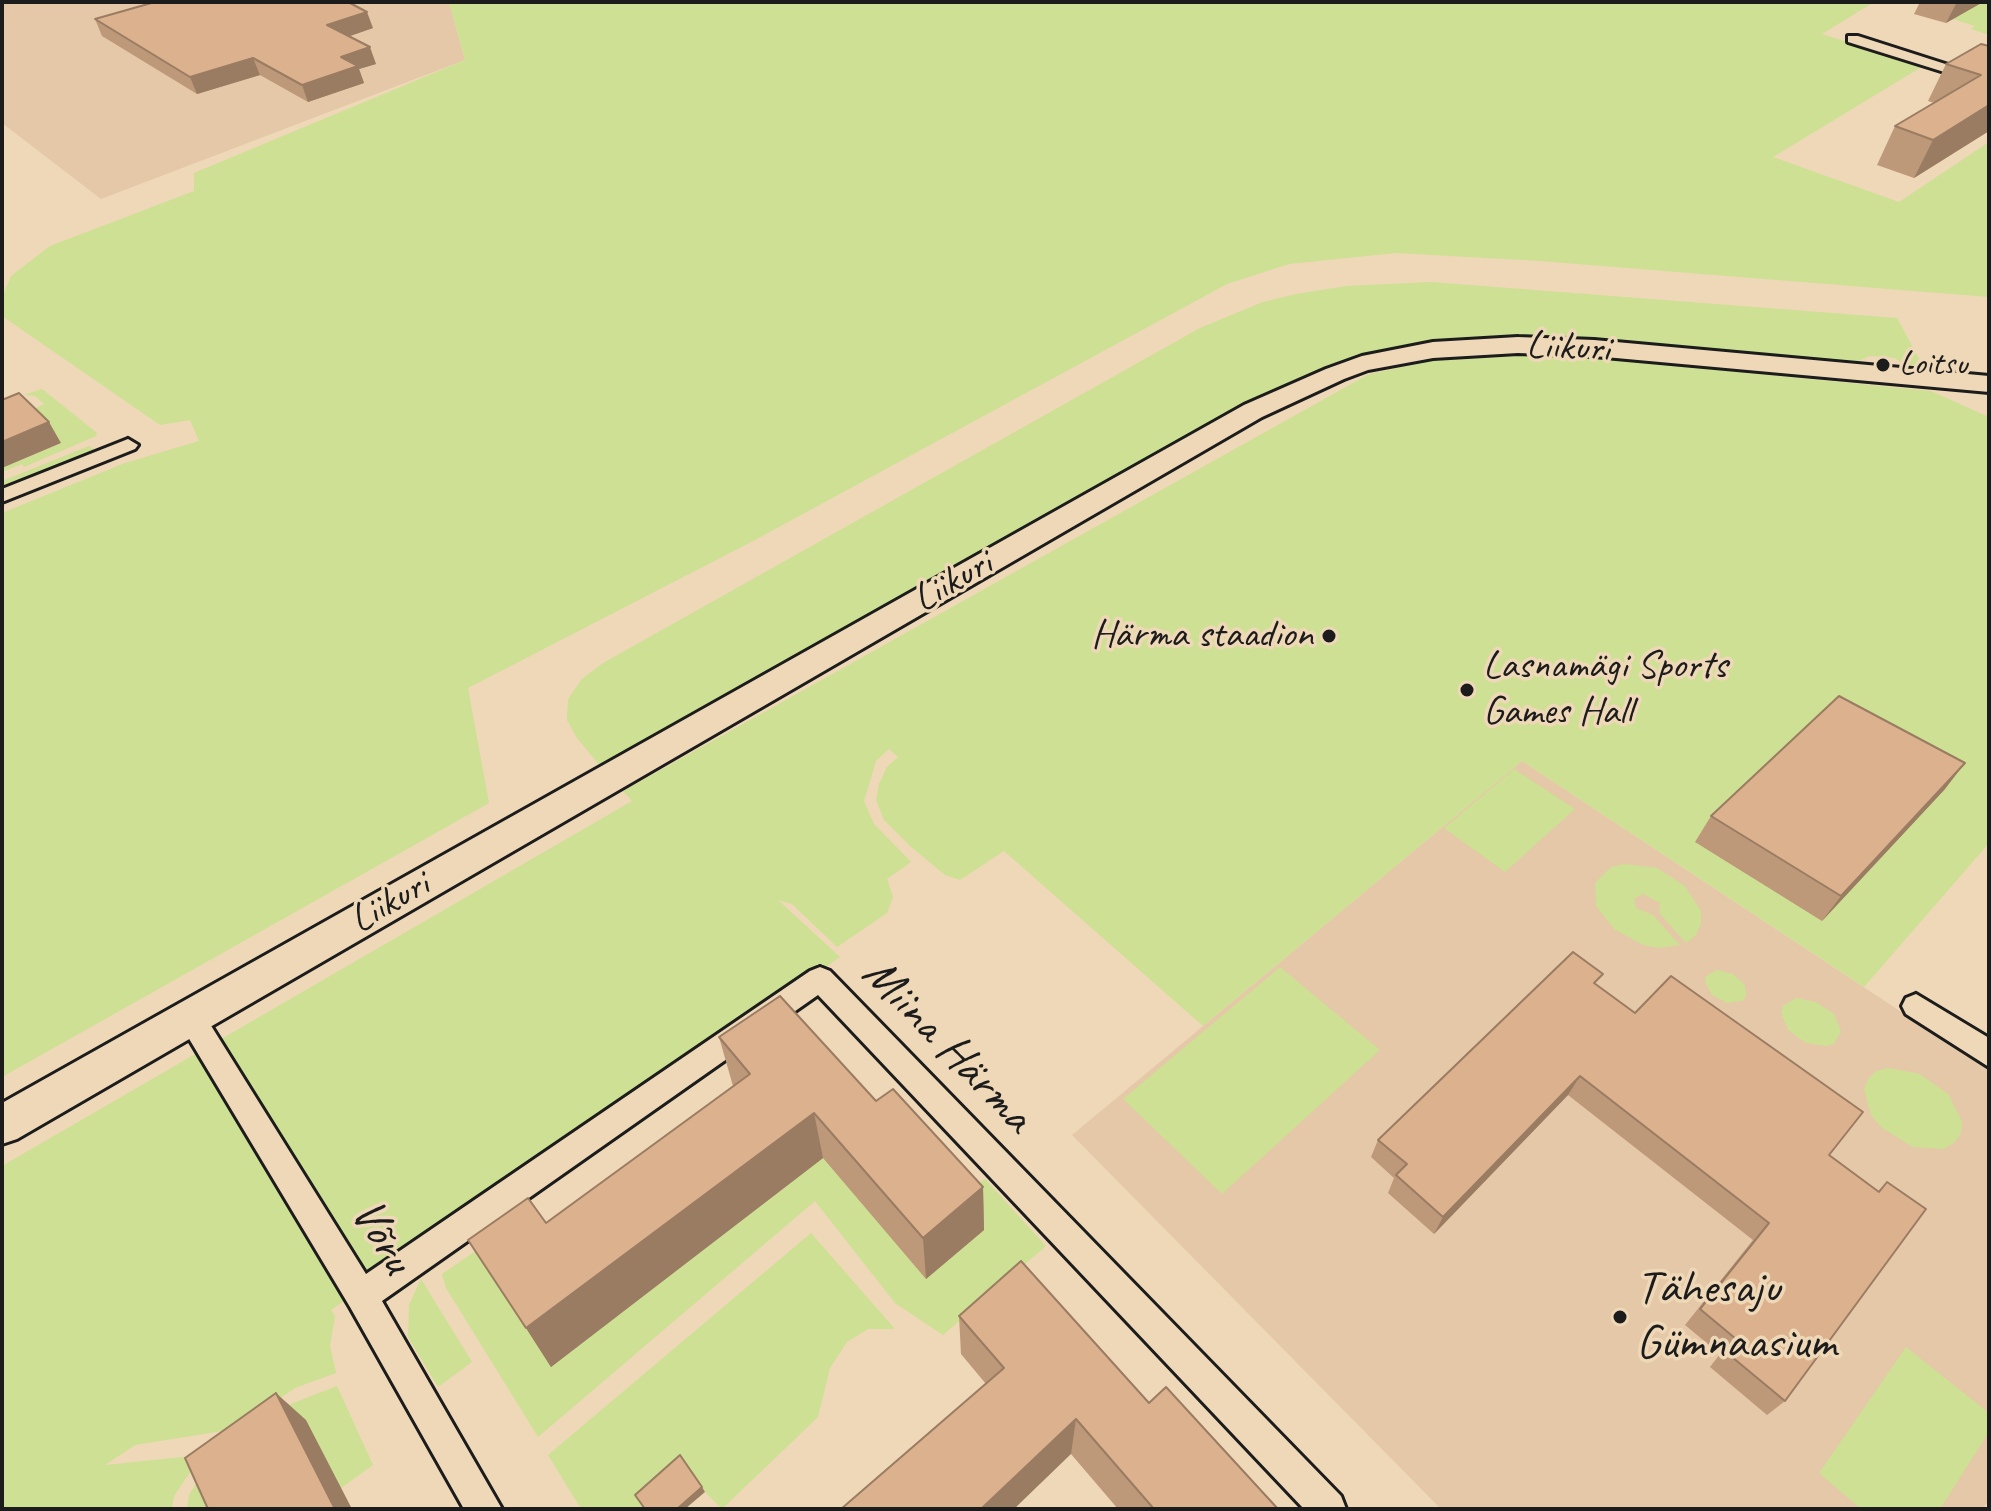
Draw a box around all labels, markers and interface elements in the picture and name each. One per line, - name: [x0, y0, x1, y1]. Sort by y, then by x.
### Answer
- street label: Liikuri: [1525, 322, 1611, 374]
- place label: Loitsu: [1899, 345, 1967, 385]
- marker: Loitsu: [1874, 356, 1892, 374]
- street label: Liikuri: [905, 540, 1001, 624]
- place label: Härma staadion: [1091, 612, 1313, 660]
- marker: Härma staadion: [1320, 627, 1338, 645]
- place label: Lasnamägi Sports Games Hall: [1483, 643, 1727, 737]
- marker: Lasnamägi Sports Games Hall: [1458, 681, 1476, 699]
- street label: Liikuri: [342, 861, 438, 945]
- street label: Miina Härma: [849, 946, 1045, 1146]
- street label: Võru: [337, 1190, 425, 1284]
- place label: Tähesaju Gümnaasium: [1636, 1260, 1836, 1373]
- marker: Tähesaju Gümnaasium: [1611, 1308, 1629, 1326]

